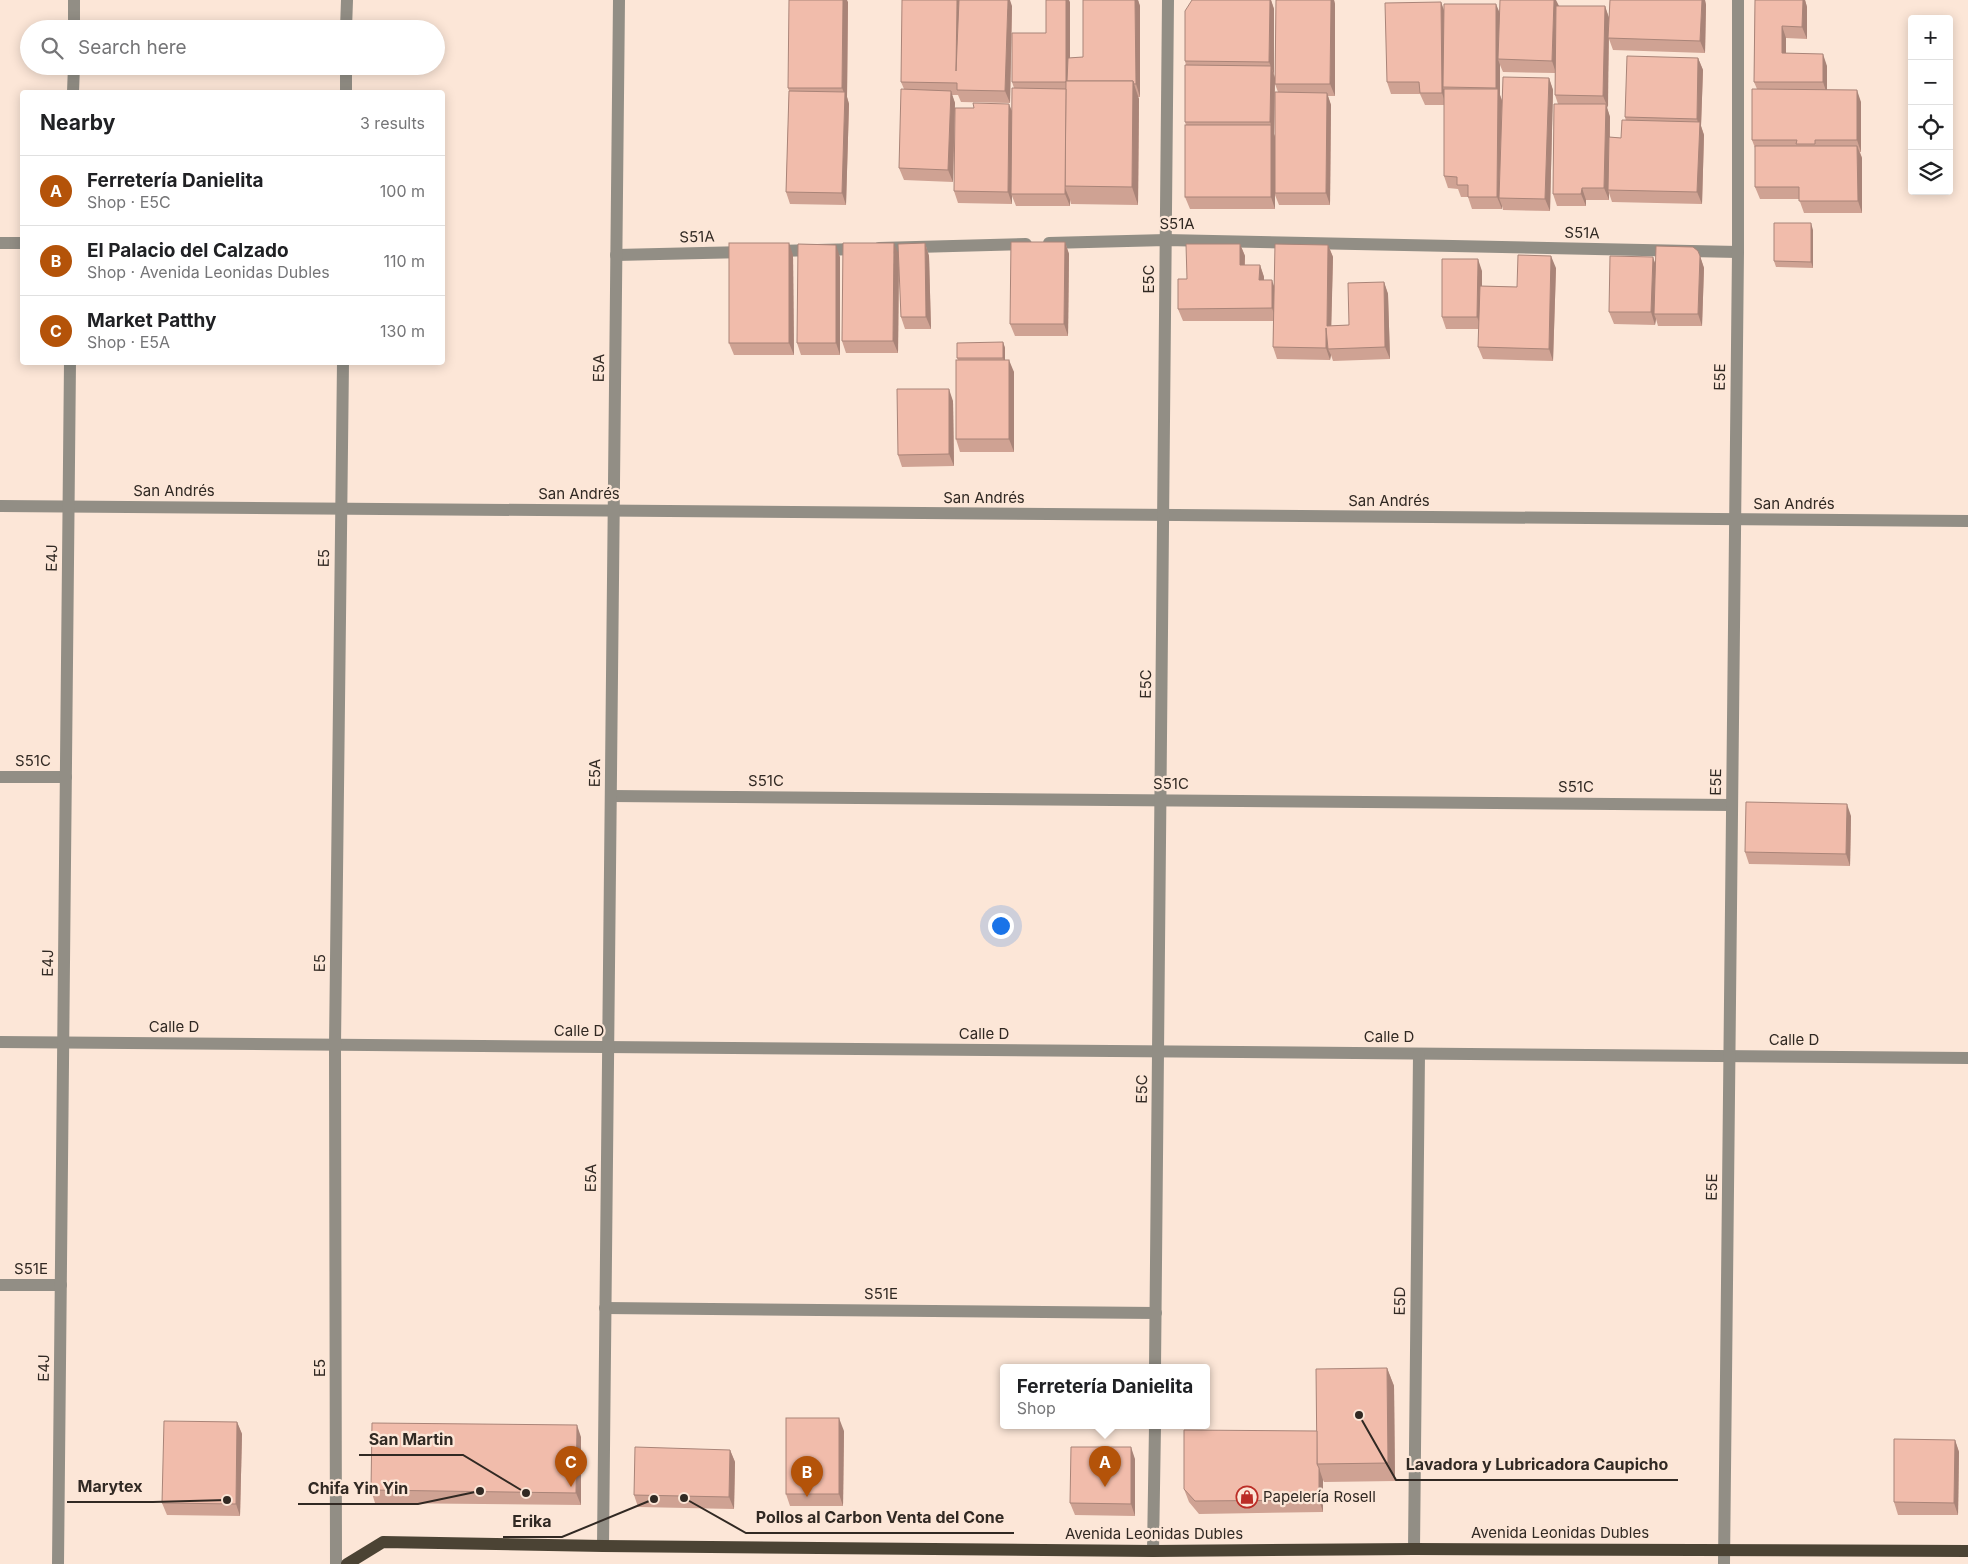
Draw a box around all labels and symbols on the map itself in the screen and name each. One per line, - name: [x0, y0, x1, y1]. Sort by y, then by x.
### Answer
- street label: S51A: [1159, 214, 1195, 233]
- street label: S51A: [1564, 223, 1600, 242]
- street label: S51A: [679, 226, 715, 247]
- street label: E5C: [1139, 264, 1158, 294]
- street label: E5A: [589, 354, 608, 382]
- street label: E5E: [1710, 363, 1729, 391]
- street label: San Andrés: [133, 481, 215, 500]
- street label: San Andrés: [538, 484, 620, 503]
- street label: San Andrés: [943, 488, 1025, 507]
- street label: San Andrés: [1348, 491, 1430, 510]
- street label: San Andrés: [1753, 494, 1835, 513]
- street label: E4J: [42, 544, 61, 572]
- street label: E5: [314, 549, 333, 567]
- street label: E5C: [1136, 669, 1155, 699]
- street label: S51C: [15, 751, 51, 770]
- street label: E5A: [585, 759, 604, 787]
- street label: E5E: [1706, 768, 1725, 796]
- street label: S51C: [748, 771, 784, 790]
- street label: S51C: [1153, 774, 1189, 793]
- street label: S51C: [1558, 777, 1594, 796]
- your location: [988, 913, 1014, 939]
- street label: E4J: [38, 949, 57, 977]
- street label: E5: [310, 954, 329, 972]
- street label: Calle D: [149, 1017, 199, 1036]
- street label: Calle D: [554, 1021, 604, 1040]
- street label: Calle D: [959, 1024, 1009, 1043]
- street label: Calle D: [1364, 1027, 1414, 1046]
- street label: Calle D: [1769, 1030, 1819, 1049]
- street label: E5C: [1132, 1074, 1151, 1104]
- street label: E5A: [581, 1164, 600, 1192]
- street label: E5E: [1702, 1173, 1721, 1201]
- street label: S51E: [14, 1259, 48, 1278]
- street label: S51E: [864, 1284, 898, 1303]
- street label: E5D: [1390, 1286, 1409, 1316]
- street label: E4J: [34, 1354, 53, 1382]
- street label: E5: [310, 1359, 329, 1377]
- callout: San Martin: [359, 1424, 463, 1455]
- text: San Martin: [369, 1429, 453, 1449]
- pin: C: [555, 1446, 587, 1487]
- pin: A: [1089, 1446, 1121, 1487]
- callout: Lavadora y Lubricadora Caupicho: [1396, 1449, 1678, 1480]
- text: Lavadora y Lubricadora Caupicho: [1406, 1454, 1668, 1474]
- pin: B: [791, 1456, 823, 1497]
- callout: Marytex: [67, 1471, 153, 1502]
- callout: Chifa Yin Yin: [298, 1473, 418, 1504]
- text: Marytex: [77, 1476, 143, 1496]
- text: Chifa Yin Yin: [308, 1478, 408, 1498]
- shop icon: Papelería Rosell: [1235, 1485, 1259, 1509]
- place label: Papelería Rosell: [1263, 1487, 1376, 1506]
- callout: Pollos al Carbon Venta del Cone: [746, 1502, 1014, 1533]
- callout: Erika: [503, 1506, 562, 1537]
- text: Pollos al Carbon Venta del Cone: [756, 1507, 1004, 1527]
- text: Erika: [512, 1511, 552, 1531]
- street label: Avenida Leonidas Dubles: [1471, 1523, 1649, 1542]
- street label: Avenida Leonidas Dubles: [1065, 1524, 1243, 1543]

